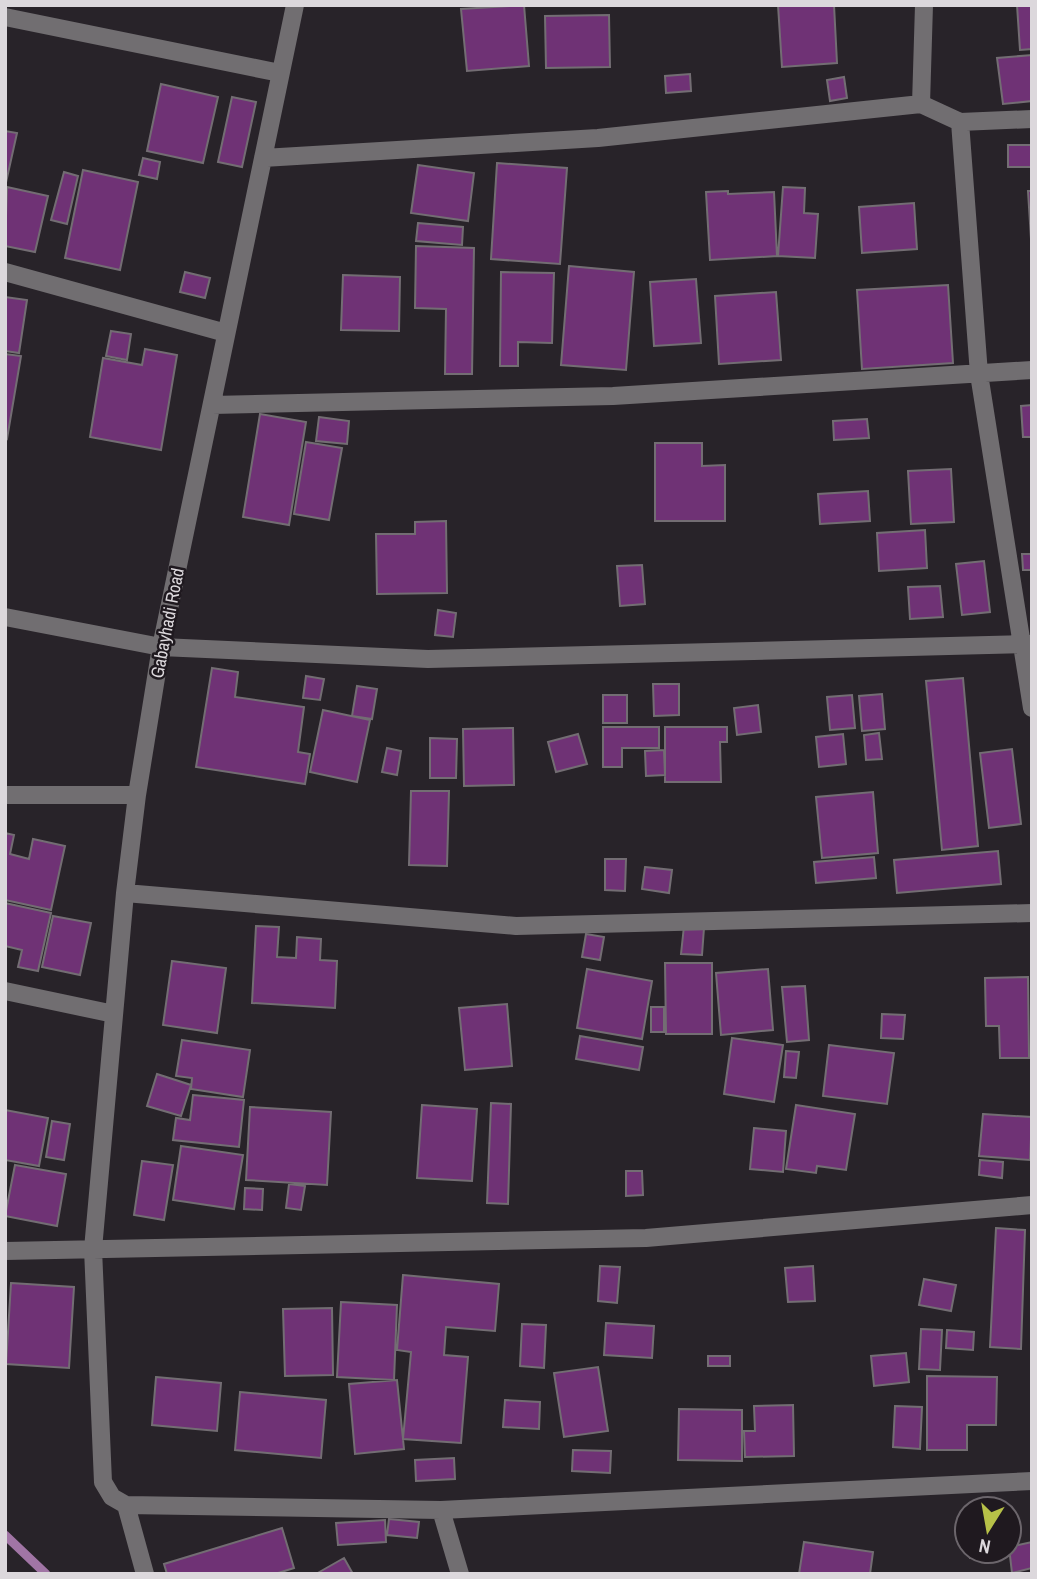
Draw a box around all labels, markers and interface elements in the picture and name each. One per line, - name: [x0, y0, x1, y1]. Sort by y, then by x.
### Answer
- street label: Gabayhadi Road: [144, 566, 190, 680]
- north arrow: [953, 1495, 1023, 1565]
- text: N: [977, 1533, 993, 1561]

